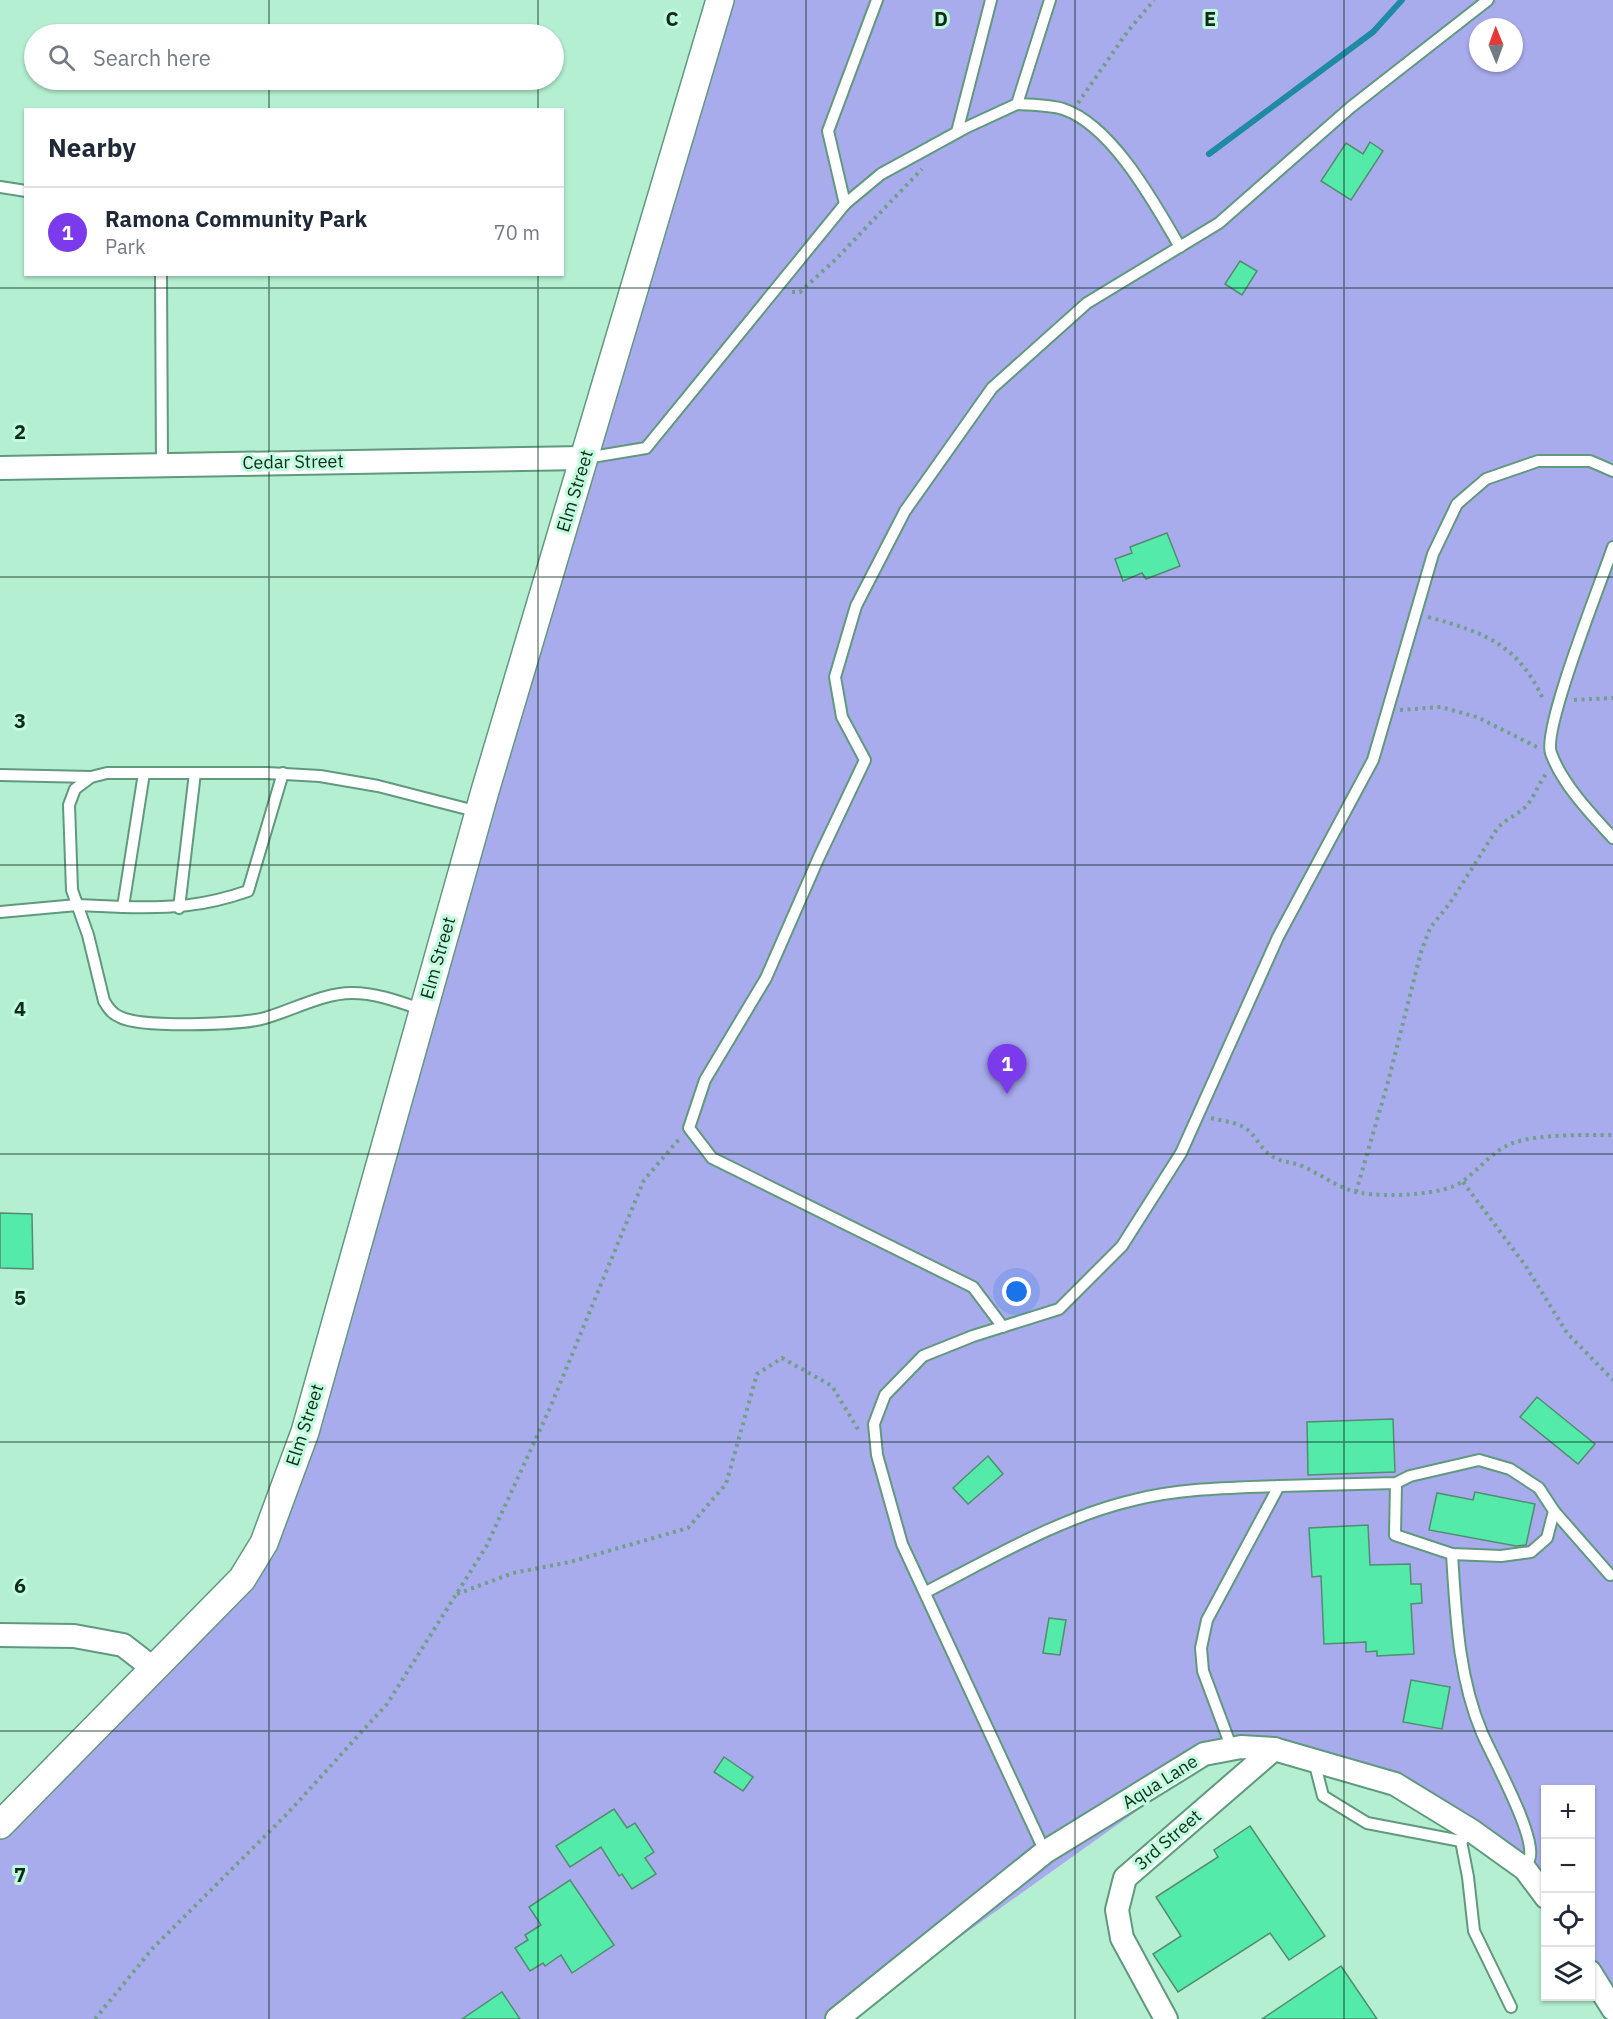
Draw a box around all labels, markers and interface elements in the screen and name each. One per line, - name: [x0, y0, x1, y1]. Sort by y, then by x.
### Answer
- text: C: [665, 5, 679, 32]
- text: D: [934, 5, 948, 32]
- text: E: [1204, 5, 1216, 32]
- north arrow: [1469, 18, 1523, 72]
- search box: [24, 24, 564, 90]
- icon: search: [45, 41, 78, 74]
- text: Search here: [93, 43, 211, 72]
- text: Nearby: [48, 130, 136, 164]
- text: Ramona Community Park: [105, 204, 367, 233]
- text: 1: [62, 219, 74, 246]
- text: 70 m: [494, 219, 540, 246]
- text: Park: [105, 233, 145, 260]
- text: 2: [14, 418, 26, 445]
- street label: Elm Street: [551, 447, 598, 535]
- street label: Cedar Street: [242, 449, 344, 474]
- text: 3: [14, 707, 26, 734]
- street label: Elm Street: [415, 914, 460, 1002]
- text: 4: [14, 995, 26, 1022]
- pin: 1: [988, 1044, 1026, 1094]
- your location: [1002, 1277, 1031, 1306]
- text: 5: [14, 1284, 26, 1311]
- street label: Elm Street: [280, 1381, 329, 1469]
- text: 6: [14, 1572, 26, 1599]
- street label: Aqua Lane: [1118, 1749, 1202, 1814]
- map controls: [1541, 1785, 1595, 2001]
- button: +: [1541, 1785, 1595, 1839]
- street label: 3rd Street: [1129, 1804, 1206, 1875]
- button: −: [1541, 1839, 1595, 1893]
- text: 7: [14, 1861, 26, 1888]
- button: locate: [1541, 1893, 1595, 1947]
- button: layers: [1541, 1947, 1595, 2001]

